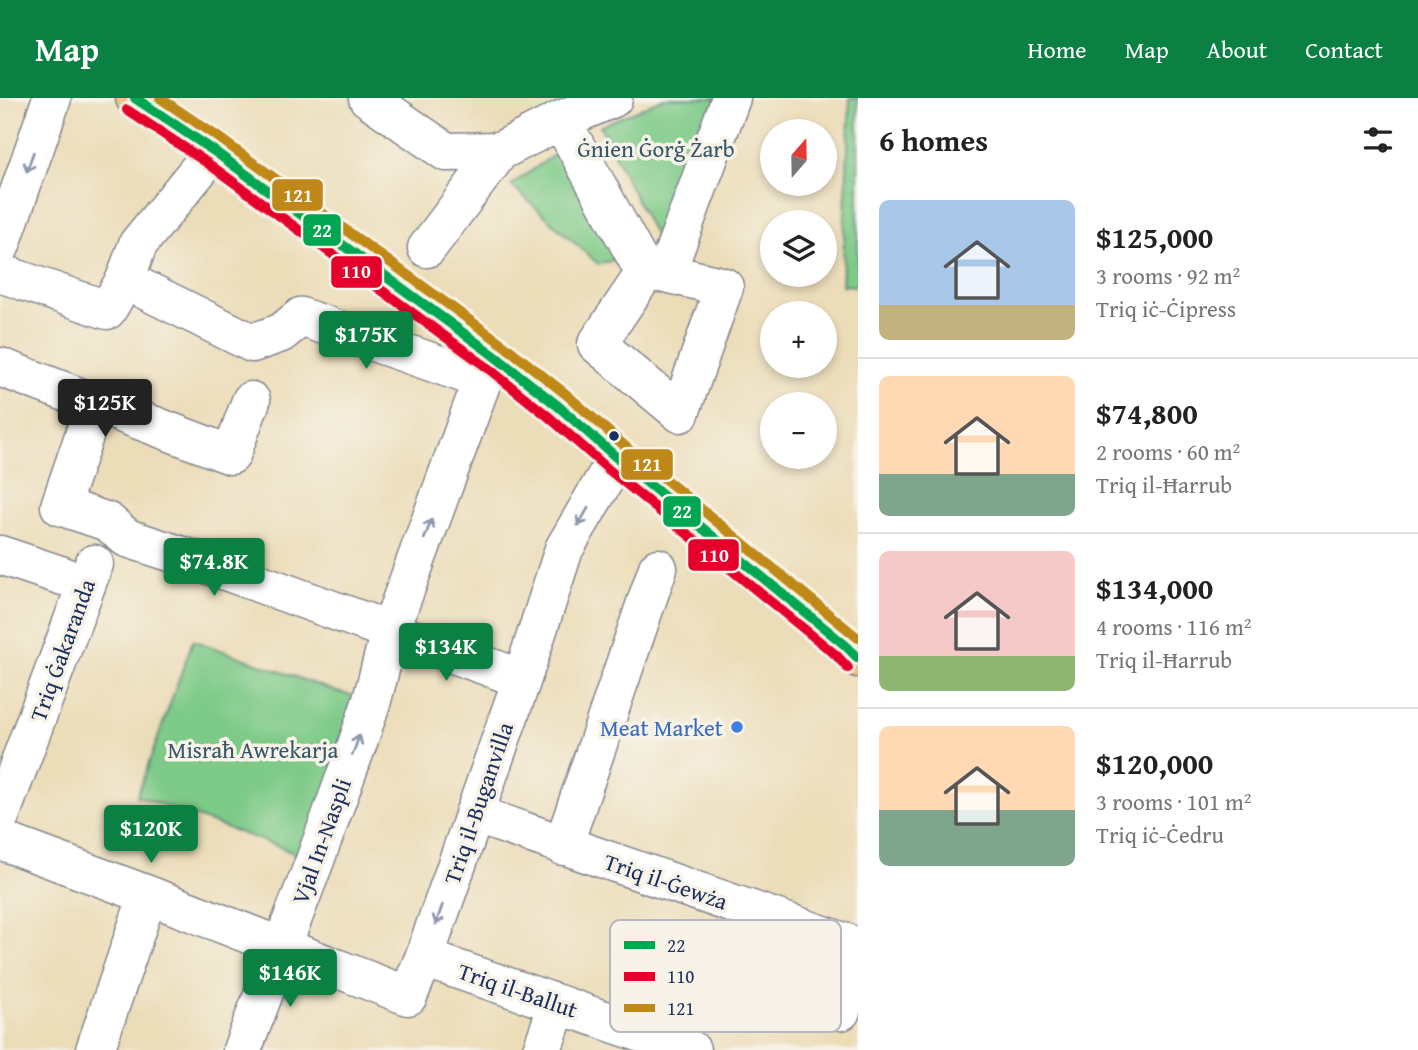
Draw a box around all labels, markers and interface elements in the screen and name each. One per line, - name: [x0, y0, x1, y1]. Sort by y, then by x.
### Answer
- text: Map: [35, 25, 99, 73]
- text: Home: [1028, 32, 1087, 67]
- text: Map: [1125, 32, 1169, 67]
- text: About: [1207, 32, 1267, 67]
- text: Contact: [1305, 32, 1383, 67]
- text: 6 homes: [879, 118, 988, 162]
- north arrow: [760, 119, 836, 196]
- map controls: [760, 119, 837, 469]
- icon: filters: [1359, 121, 1397, 159]
- park label: Ġnien Ġorġ Żarb: [577, 132, 735, 165]
- one-way arrow: [23, 151, 35, 173]
- line badge: 121: [271, 178, 324, 212]
- text: 121: [283, 181, 313, 209]
- button: layers: [760, 210, 837, 287]
- line badge: 22: [302, 213, 342, 247]
- text: $125,000: [1096, 215, 1213, 259]
- text: 22: [312, 216, 332, 244]
- icon: home: [935, 228, 1019, 312]
- line badge: 110: [330, 255, 383, 289]
- text: 110: [341, 257, 371, 285]
- text: 3 rooms · 92 m²: [1096, 259, 1240, 292]
- text: Triq iċ-Ċipress: [1096, 292, 1236, 325]
- button: +: [760, 301, 837, 378]
- pin: $175K: [317, 312, 415, 371]
- text: $175K: [335, 317, 397, 350]
- pin: $125K: [56, 380, 154, 439]
- text: $125K: [74, 385, 136, 418]
- text: $74,800: [1096, 391, 1198, 435]
- button: −: [760, 392, 837, 469]
- icon: home: [935, 404, 1019, 488]
- unlabelled marker: [607, 429, 621, 443]
- text: 2 rooms · 60 m²: [1096, 435, 1240, 468]
- line badge: 121: [620, 448, 674, 481]
- text: 121: [632, 450, 662, 478]
- text: Triq il-Ħarrub: [1096, 468, 1232, 501]
- line badge: 22: [662, 495, 702, 528]
- text: 22: [672, 497, 692, 525]
- one-way arrow: [576, 507, 590, 527]
- one-way arrow: [422, 518, 435, 540]
- pin: $74.8K: [157, 538, 271, 598]
- line badge: 110: [687, 538, 740, 572]
- text: 110: [699, 541, 729, 569]
- text: $74.8K: [180, 544, 248, 577]
- text: $134,000: [1096, 566, 1213, 610]
- street label: Triq Ġakaranda: [21, 574, 103, 726]
- icon: home: [935, 579, 1019, 663]
- text: 4 rooms · 116 m²: [1096, 610, 1251, 643]
- pin: $134K: [397, 624, 495, 683]
- text: $134K: [415, 629, 477, 662]
- text: Triq il-Ħarrub: [1096, 643, 1232, 676]
- place label: Meat Market: [600, 711, 723, 744]
- street label: Triq il-Buganvilla: [435, 718, 521, 888]
- marker: Meat Market: [729, 719, 745, 735]
- park label: Misraħ Awrekarja: [168, 733, 339, 766]
- one-way arrow: [351, 734, 364, 756]
- text: $120,000: [1096, 741, 1213, 785]
- icon: home: [935, 754, 1019, 838]
- street label: Vjal In-Naspli: [283, 773, 359, 909]
- text: 3 rooms · 101 m²: [1096, 785, 1251, 818]
- pin: $120K: [102, 806, 200, 865]
- text: $120K: [120, 811, 182, 844]
- text: Triq iċ-Ċedru: [1096, 818, 1224, 851]
- street label: Triq il-Ġewża: [600, 844, 732, 918]
- one-way arrow: [432, 903, 444, 925]
- legend: [610, 920, 841, 1032]
- text: 22: [667, 931, 685, 959]
- pin: $146K: [241, 950, 339, 1009]
- street label: Triq il-Ballut: [454, 954, 582, 1026]
- text: $146K: [259, 955, 321, 988]
- text: 110: [667, 962, 694, 990]
- text: 121: [667, 994, 694, 1022]

